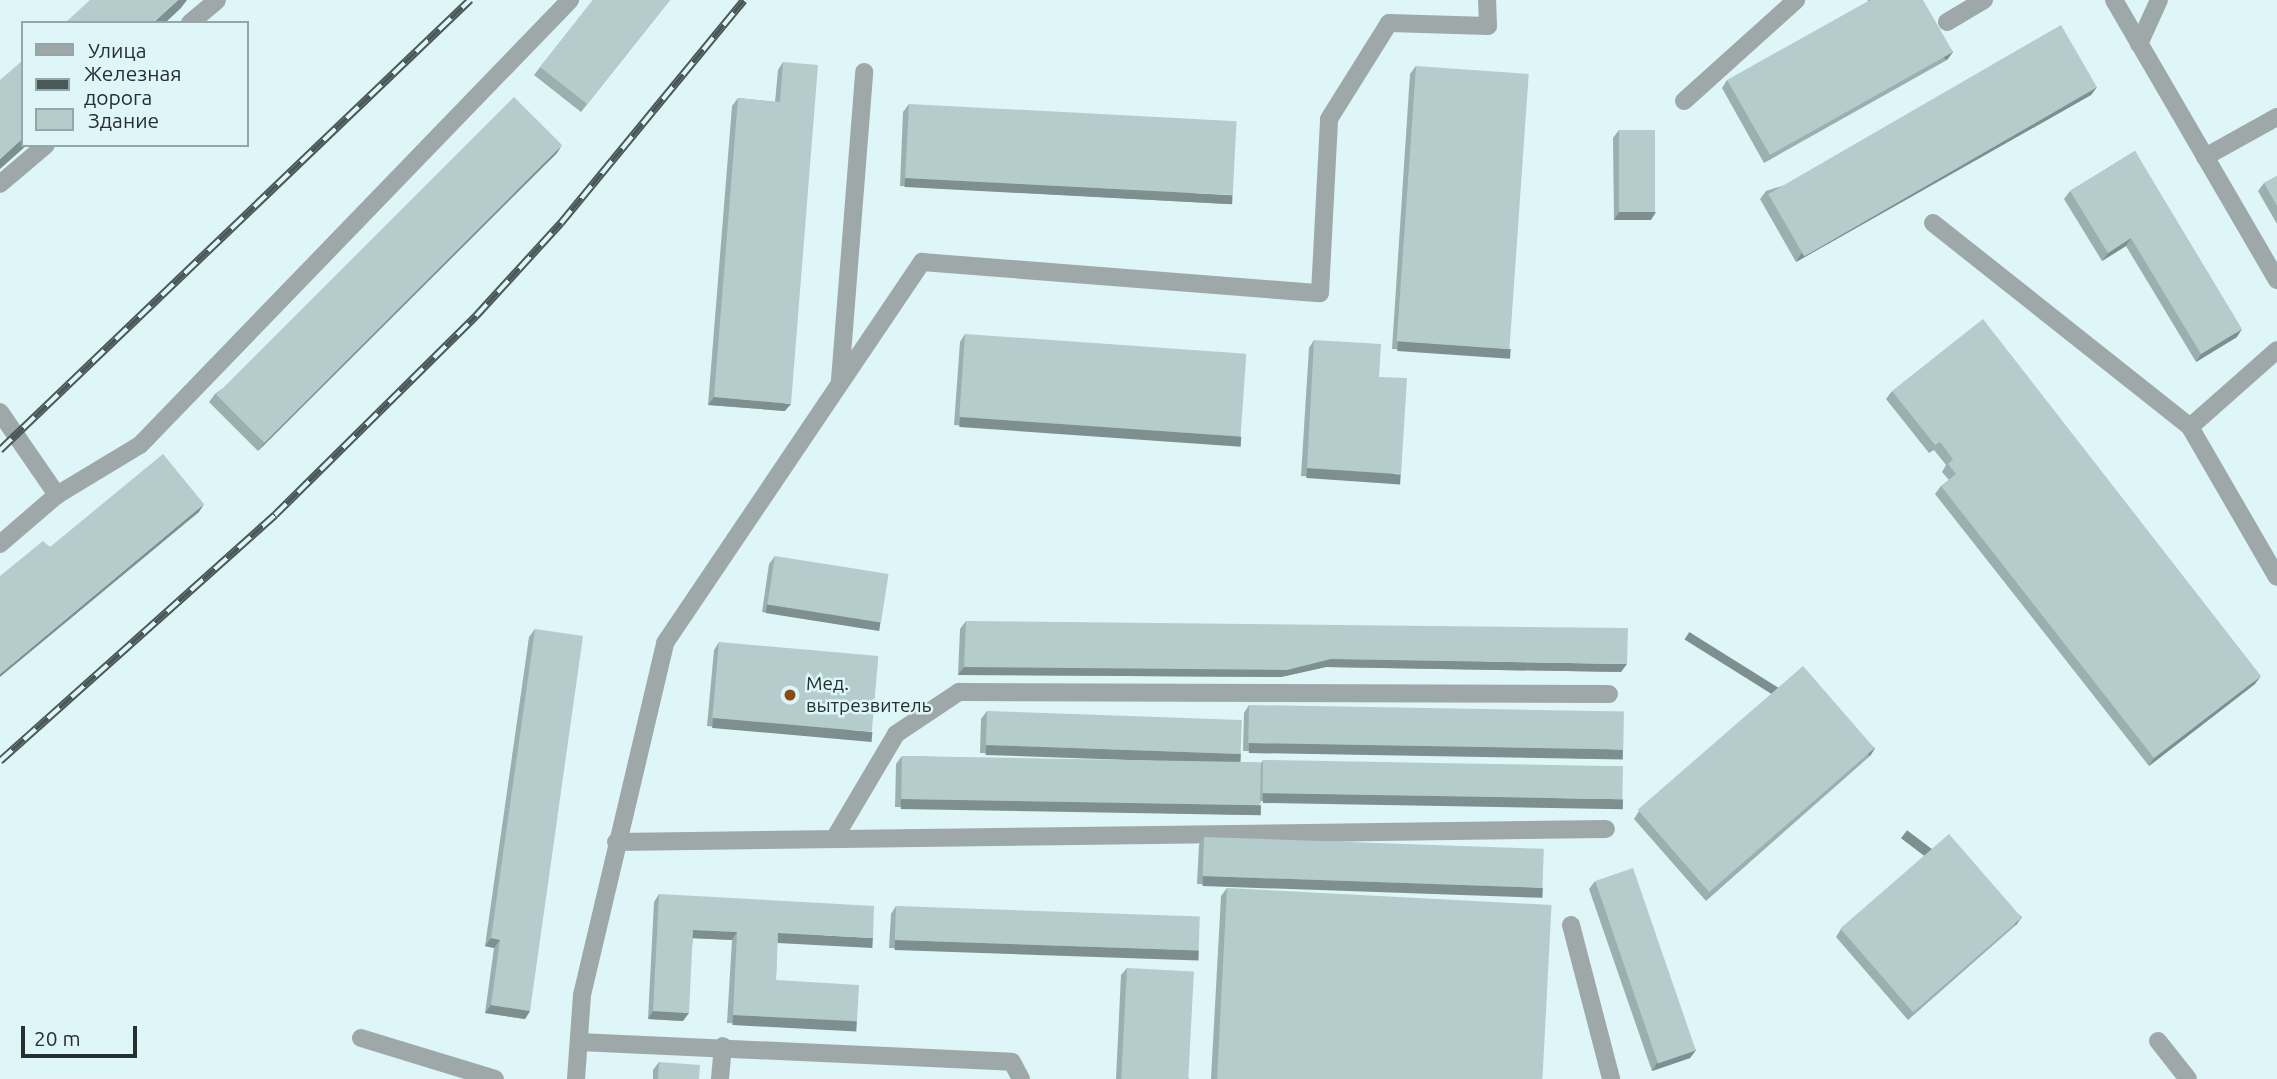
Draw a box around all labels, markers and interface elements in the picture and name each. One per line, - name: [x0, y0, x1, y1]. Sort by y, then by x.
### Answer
- legend: [21, 21, 248, 147]
- text: Улица: [88, 38, 146, 62]
- text: Железная дорога: [84, 61, 182, 109]
- text: Здание: [88, 108, 159, 132]
- place label: Мед. вытрезвитель: [806, 673, 931, 717]
- marker: Мед. вытрезвитель: [780, 685, 800, 705]
- scale bar: [24, 1012, 140, 1056]
- text: 20 m: [34, 1026, 81, 1050]

